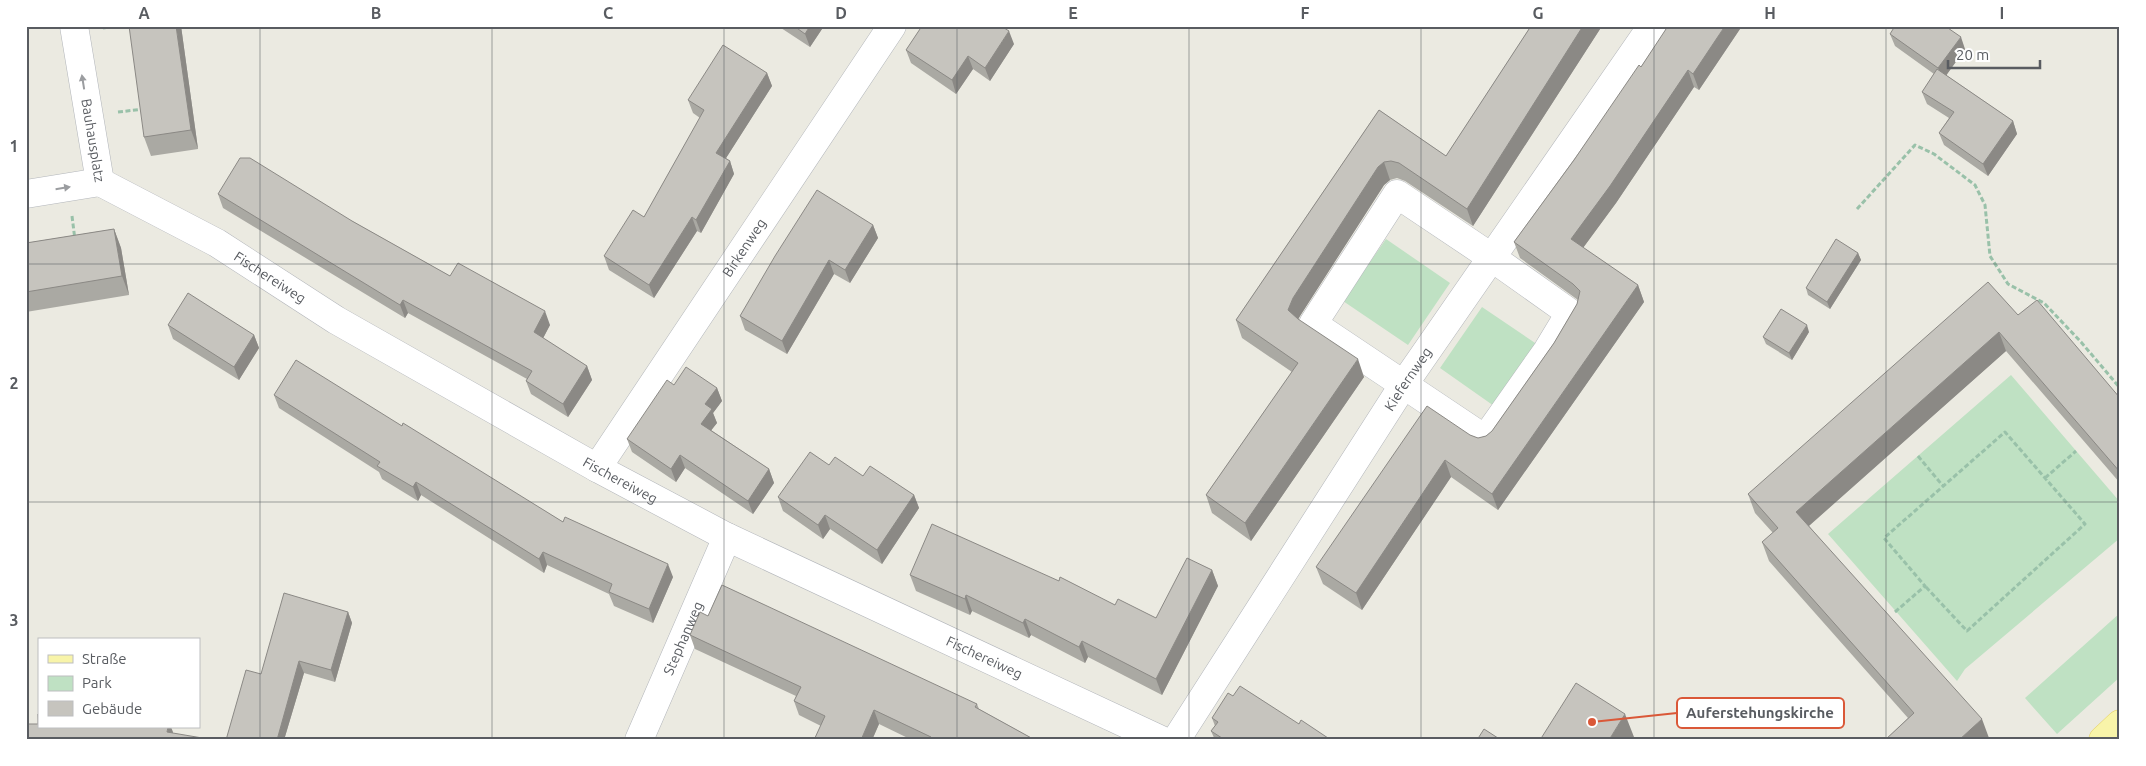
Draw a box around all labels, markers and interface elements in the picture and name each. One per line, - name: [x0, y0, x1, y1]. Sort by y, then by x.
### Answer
- text: A: [138, 4, 150, 22]
- text: B: [371, 4, 381, 22]
- text: C: [603, 4, 613, 22]
- text: D: [835, 4, 847, 22]
- text: E: [1068, 4, 1078, 22]
- text: F: [1301, 4, 1310, 22]
- text: G: [1532, 4, 1544, 22]
- text: H: [1764, 4, 1776, 22]
- text: I: [2000, 4, 2004, 22]
- scale bar: [1948, 38, 2041, 70]
- text: 20 m: [1956, 46, 1989, 63]
- one-way arrow: [79, 74, 87, 90]
- street label: Bauhausplatz: [78, 97, 108, 183]
- text: 1: [9, 137, 19, 155]
- one-way arrow: [55, 184, 71, 192]
- street label: Birkenweg: [719, 215, 769, 280]
- street label: Fischereiweg: [231, 248, 309, 306]
- street label: Kiefernweg: [1381, 344, 1435, 414]
- text: 2: [9, 374, 19, 392]
- street label: Fischereiweg: [580, 454, 660, 507]
- street label: Stephanweg: [660, 599, 706, 677]
- text: 3: [9, 611, 19, 629]
- street label: Fischereiweg: [944, 633, 1025, 682]
- legend: [38, 638, 200, 728]
- text: Straße: [82, 650, 126, 667]
- text: Park: [82, 674, 112, 691]
- callout: Auferstehungskirche: [1677, 698, 1844, 728]
- text: Gebäude: [82, 700, 142, 717]
- text: Auferstehungskirche: [1686, 704, 1834, 721]

